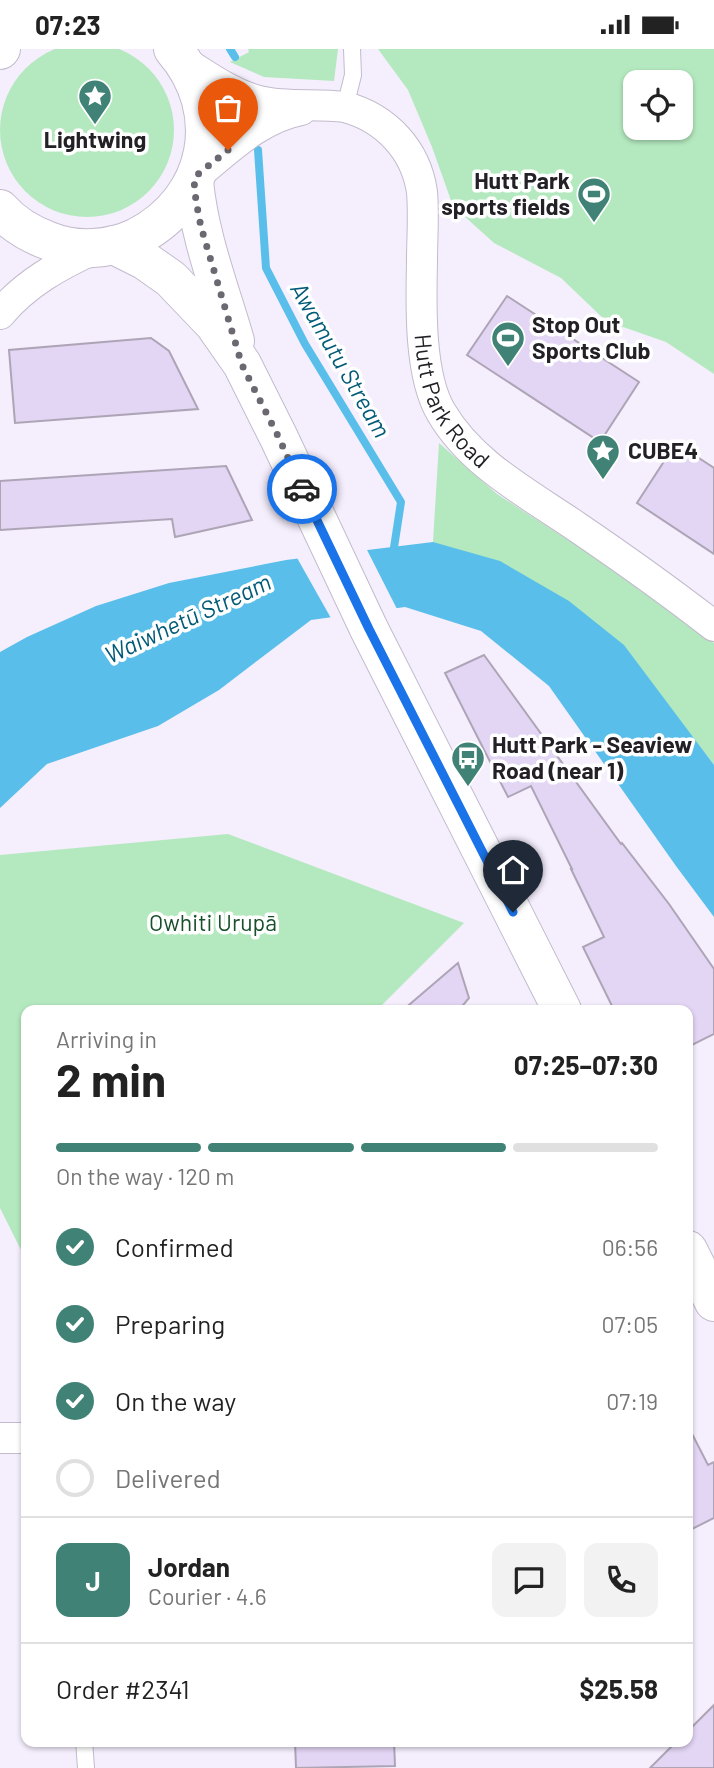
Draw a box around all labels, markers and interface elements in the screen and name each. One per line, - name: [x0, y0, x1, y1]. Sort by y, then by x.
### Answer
- text: 07:23: [35, 9, 100, 40]
- map controls: [623, 70, 693, 140]
- button: locate: [623, 70, 693, 140]
- place icon: Lightwing: [76, 77, 114, 126]
- pin: [198, 78, 258, 150]
- icon: bag: [209, 89, 247, 127]
- place label: Lightwing: [44, 125, 146, 153]
- place label: Hutt Park sports fields: [441, 166, 570, 220]
- sports icon: Hutt Park sports fields: [575, 175, 613, 224]
- water label: Awamutu Stream: [285, 276, 397, 442]
- place label: Stop Out Sports Club: [532, 310, 650, 364]
- sports icon: Stop Out Sports Club: [489, 319, 527, 368]
- street label: Hutt Park Road: [410, 333, 496, 473]
- place icon: CUBE4: [584, 432, 622, 481]
- place label: CUBE4: [628, 436, 698, 464]
- courier: [267, 454, 337, 524]
- icon: car: [283, 470, 321, 508]
- water label: Waiwhetū Stream: [100, 566, 275, 669]
- place label: Hutt Park - Seaview Road (near 1): [492, 730, 692, 784]
- bus stop icon: Hutt Park - Seaview Road (near 1): [449, 739, 487, 788]
- pin: [483, 840, 543, 912]
- icon: home: [494, 851, 532, 889]
- park label: Owhiti Urupā: [149, 908, 277, 936]
- text: Arriving in: [56, 1025, 157, 1053]
- text: 07:25–07:30: [514, 1049, 658, 1080]
- text: 2 min: [56, 1051, 166, 1106]
- text: On the way · 120 m: [56, 1162, 234, 1190]
- icon: check: [56, 1228, 94, 1266]
- text: Confirmed: [115, 1231, 234, 1262]
- text: 06:56: [602, 1233, 658, 1261]
- icon: check: [56, 1305, 94, 1343]
- text: Preparing: [115, 1308, 225, 1339]
- text: 07:05: [602, 1310, 658, 1338]
- icon: check: [56, 1382, 94, 1420]
- text: On the way: [115, 1385, 236, 1416]
- text: 07:19: [606, 1387, 658, 1415]
- text: Delivered: [115, 1462, 221, 1493]
- button: chat: [492, 1543, 566, 1617]
- button: phone: [584, 1543, 658, 1617]
- text: Jordan: [148, 1551, 230, 1582]
- text: J: [85, 1565, 101, 1596]
- text: Courier · 4.6: [148, 1582, 267, 1610]
- text: Order #2341: [56, 1673, 190, 1704]
- text: $25.58: [579, 1673, 658, 1704]

